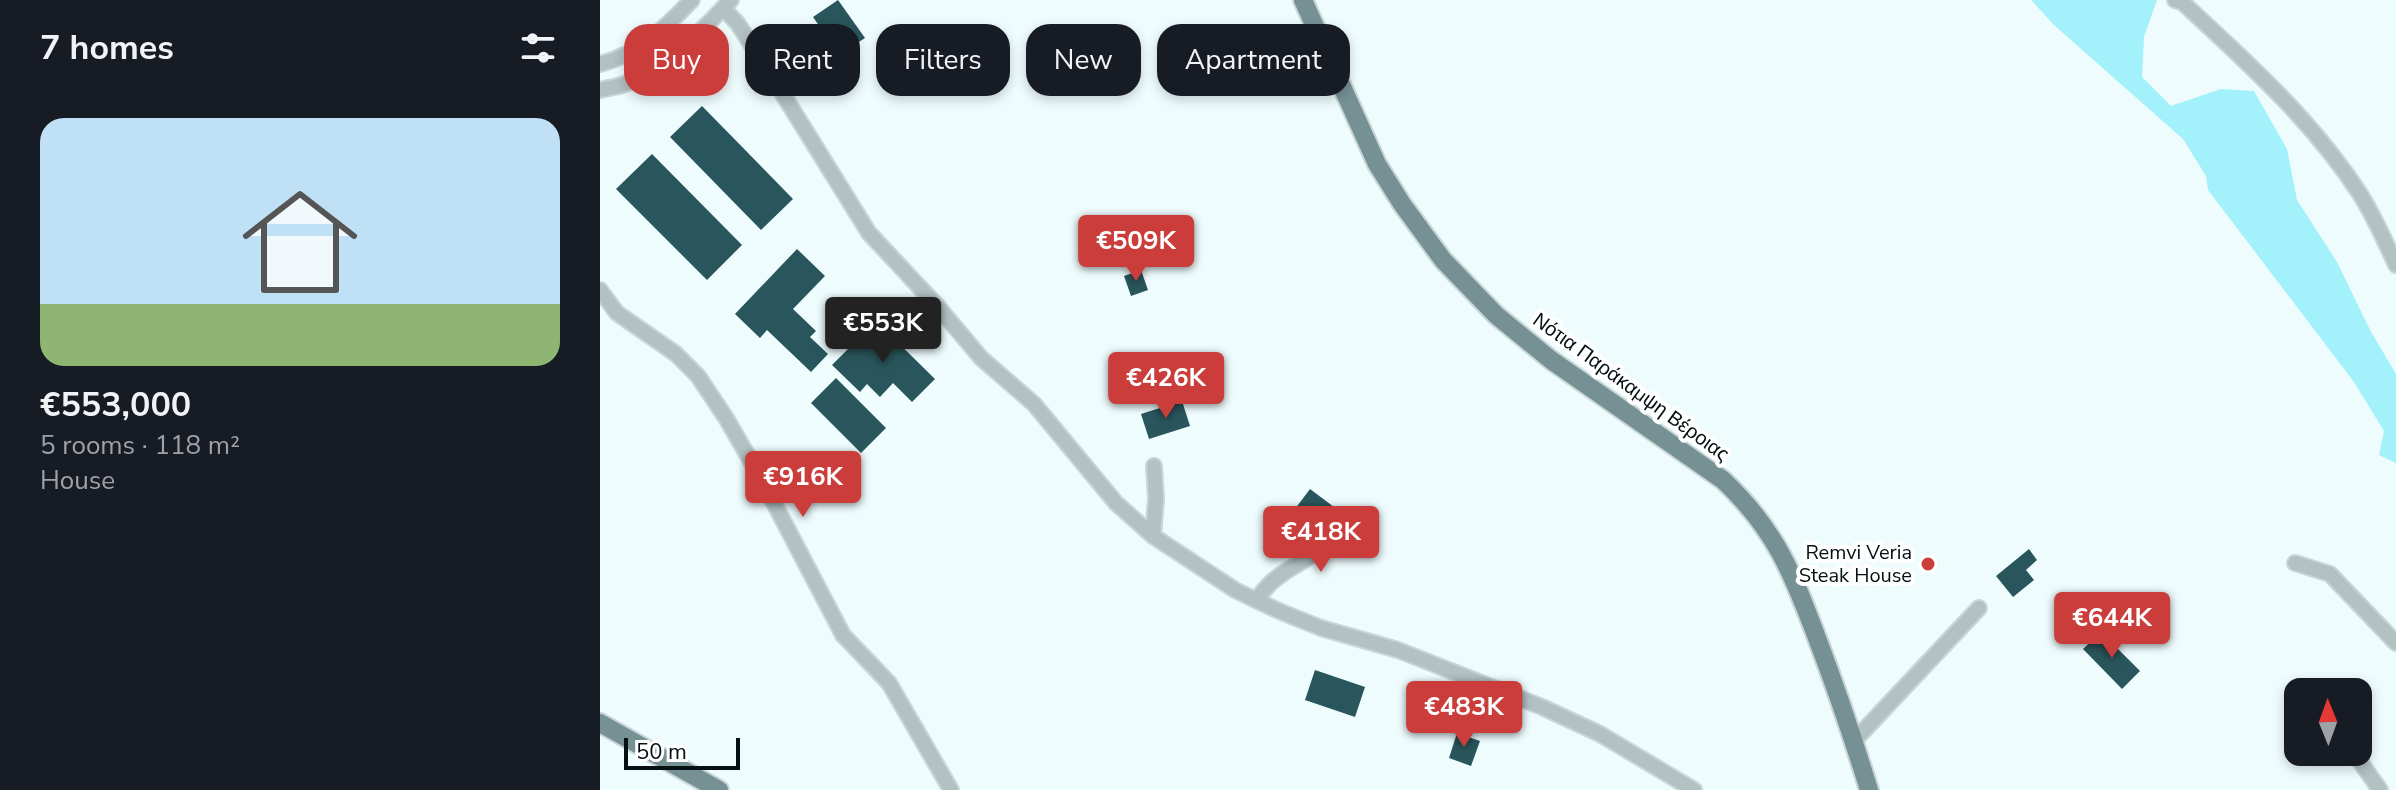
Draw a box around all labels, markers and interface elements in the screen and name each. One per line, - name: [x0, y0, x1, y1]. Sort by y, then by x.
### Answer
- chip: Buy: [624, 24, 729, 96]
- chip: Rent: [745, 24, 860, 96]
- chip: Filters: [876, 24, 1010, 96]
- chip: New: [1026, 24, 1141, 96]
- chip: Apartment: [1157, 24, 1350, 96]
- text: 7 homes: [40, 25, 174, 71]
- icon: filters: [516, 26, 560, 70]
- icon: home: [228, 170, 372, 314]
- pin: €509K: [1080, 215, 1192, 283]
- text: €509K: [1096, 223, 1176, 258]
- pin: €553K: [827, 297, 939, 365]
- text: €553K: [843, 305, 923, 340]
- street label: Νότια Παράκαμψη Βέροιας: [1527, 307, 1735, 468]
- pin: €426K: [1110, 352, 1222, 420]
- text: €426K: [1126, 360, 1206, 395]
- text: €553,000: [40, 382, 191, 428]
- text: 5 rooms · 118 m²: [40, 428, 240, 463]
- pin: €916K: [747, 451, 859, 519]
- text: €916K: [763, 459, 843, 494]
- text: House: [40, 463, 115, 498]
- pin: €418K: [1265, 506, 1377, 574]
- text: €418K: [1281, 514, 1361, 549]
- place label: Remvi Veria Steak House: [1799, 539, 1912, 589]
- marker: Remvi Veria Steak House: [1919, 555, 1937, 573]
- pin: €644K: [2056, 592, 2168, 660]
- text: €644K: [2072, 600, 2152, 635]
- north arrow: [2284, 678, 2372, 766]
- map controls: [2284, 678, 2372, 766]
- pin: €483K: [1408, 681, 1520, 749]
- text: €483K: [1424, 689, 1504, 724]
- scale bar: [624, 734, 740, 770]
- text: 50 m: [636, 737, 687, 767]

